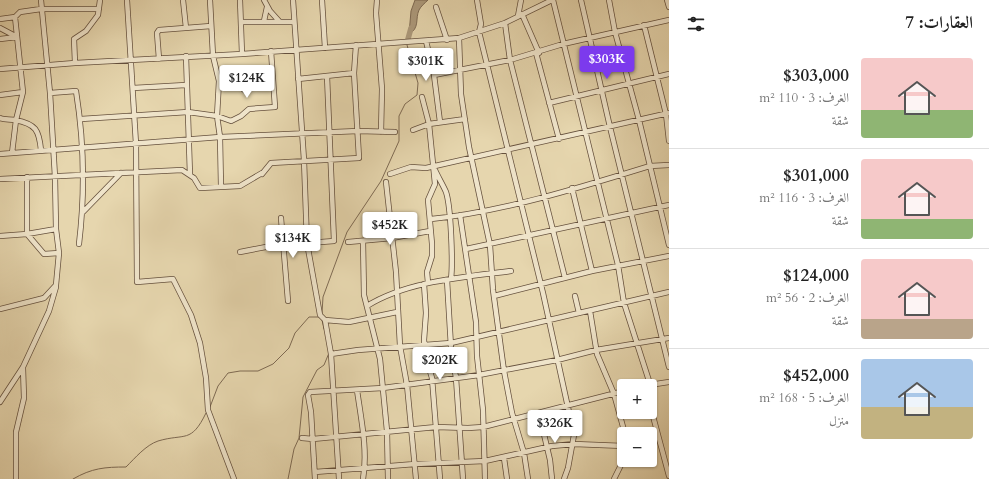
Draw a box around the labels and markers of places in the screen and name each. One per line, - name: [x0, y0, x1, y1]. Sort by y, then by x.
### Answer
- pin: $303K: [579, 46, 635, 80]
- pin: $301K: [398, 48, 454, 82]
- pin: $124K: [219, 65, 275, 99]
- pin: $452K: [362, 212, 418, 246]
- pin: $134K: [265, 225, 321, 259]
- pin: $202K: [412, 347, 468, 381]
- pin: $326K: [527, 410, 583, 444]

